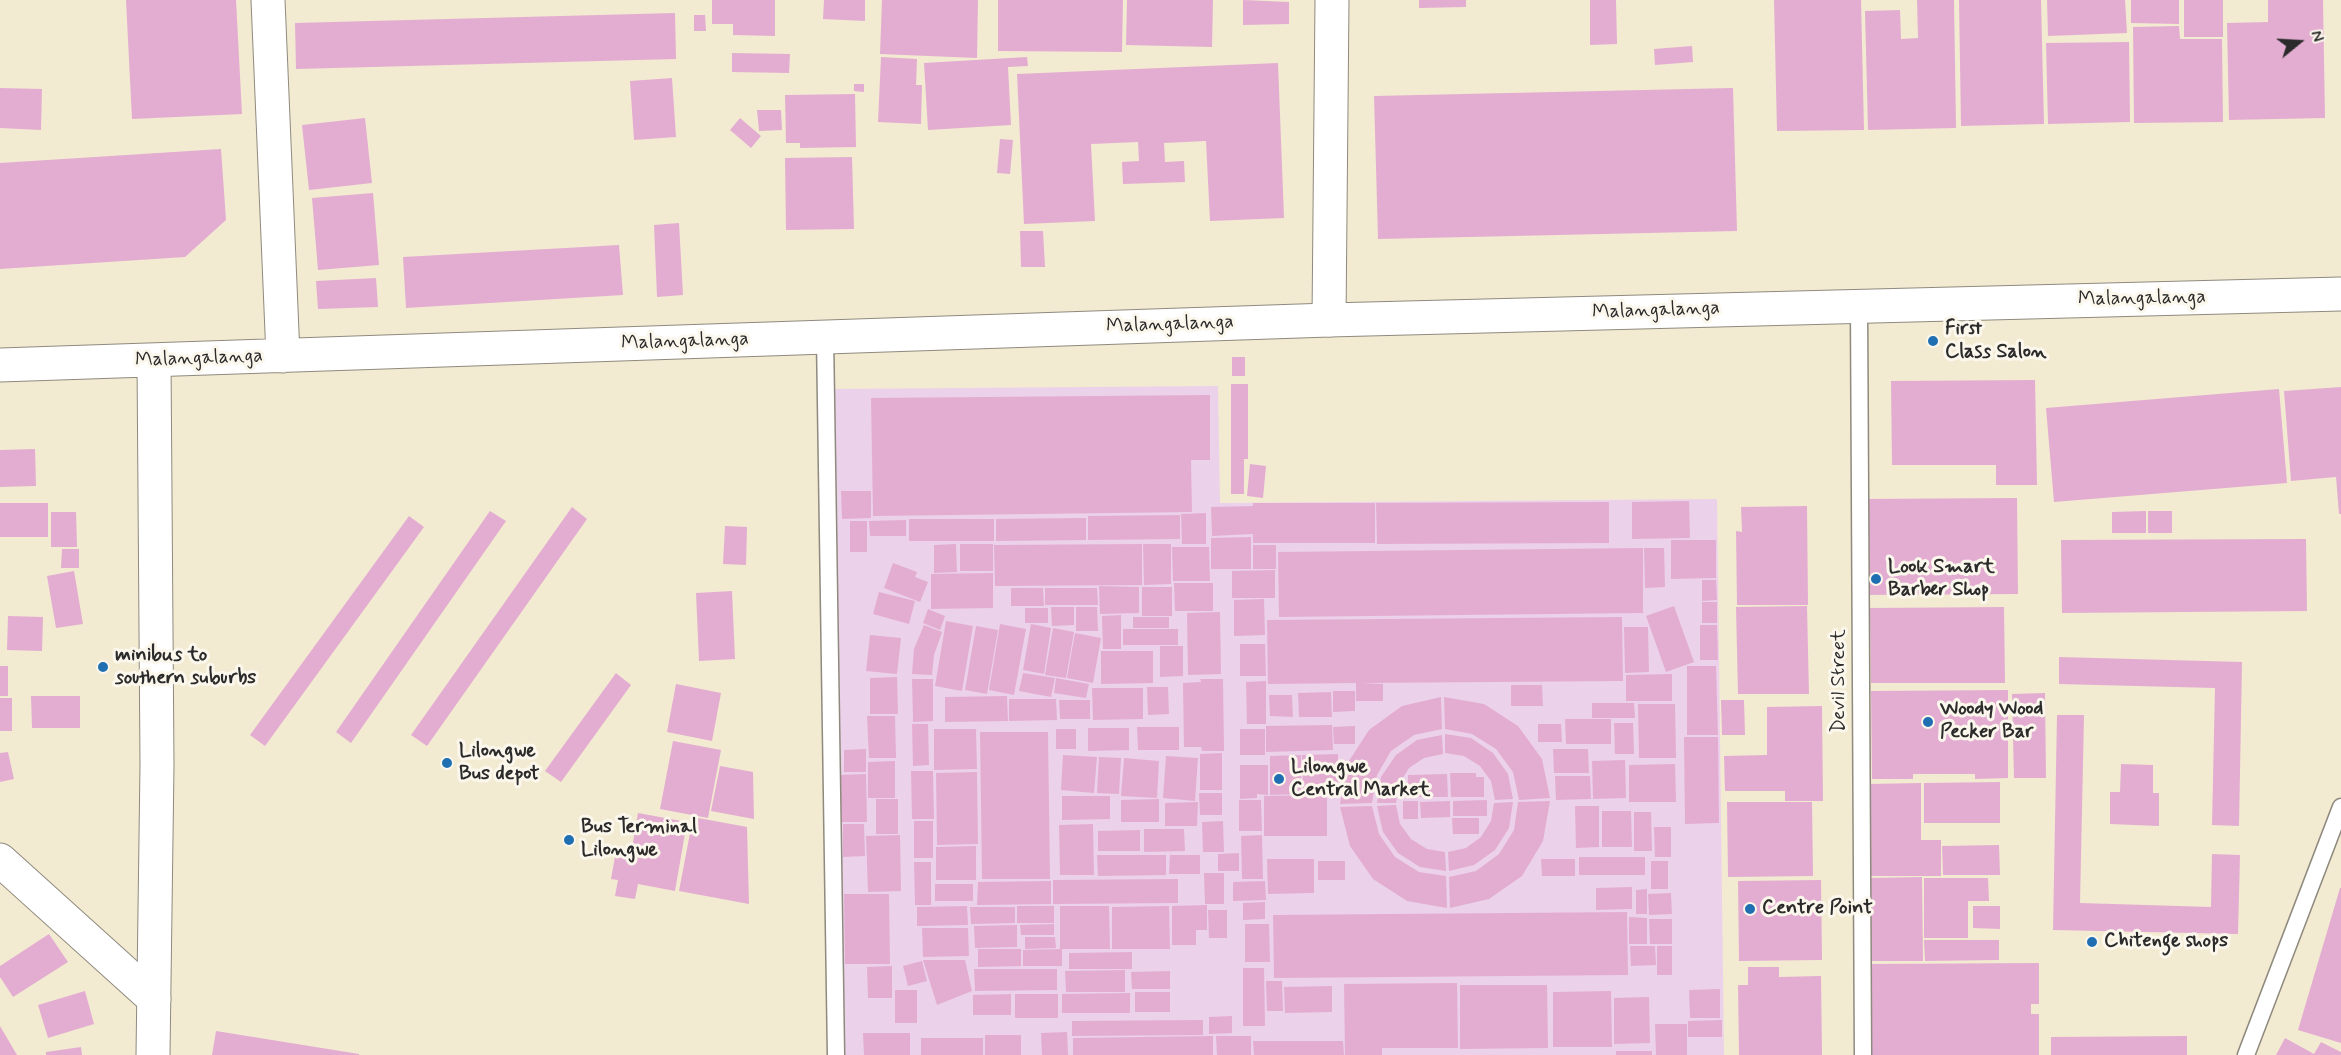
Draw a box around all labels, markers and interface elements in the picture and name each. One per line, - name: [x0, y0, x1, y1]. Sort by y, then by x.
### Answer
- north arrow: [2269, 12, 2329, 72]
- text: N: [2305, 28, 2328, 45]
- street label: Malangalanga: [2078, 286, 2206, 312]
- street label: Malangalanga: [1592, 297, 1720, 325]
- street label: Malangalanga: [1106, 311, 1234, 339]
- place label: First Class Salon: [1945, 318, 2047, 365]
- street label: Malangalanga: [621, 328, 749, 356]
- marker: First Class Salon: [1926, 334, 1940, 348]
- street label: Malangalanga: [135, 345, 263, 373]
- place label: Look Smart Barber Shop: [1888, 556, 1995, 603]
- marker: Look Smart Barber Shop: [1869, 572, 1883, 586]
- street label: Devil Street: [1828, 629, 1852, 733]
- place label: minibus to southern suburbs: [115, 644, 256, 691]
- marker: minibus to southern suburbs: [96, 660, 110, 674]
- place label: Woody Wood Pecker Bar: [1940, 698, 2043, 745]
- marker: Woody Wood Pecker Bar: [1921, 715, 1935, 729]
- place label: Lilongwe Bus depot: [459, 740, 539, 787]
- marker: Lilongwe Bus depot: [440, 756, 454, 770]
- place label: Lilongwe Central Market: [1291, 756, 1430, 803]
- marker: Lilongwe Central Market: [1272, 772, 1286, 786]
- place label: Bus Terminal Lilongwe: [581, 816, 697, 863]
- marker: Bus Terminal Lilongwe: [562, 833, 576, 847]
- place label: Centre Point: [1762, 897, 1873, 921]
- marker: Centre Point: [1743, 902, 1757, 916]
- place label: Chitenge shops: [2104, 930, 2228, 954]
- marker: Chitenge shops: [2085, 935, 2099, 949]

